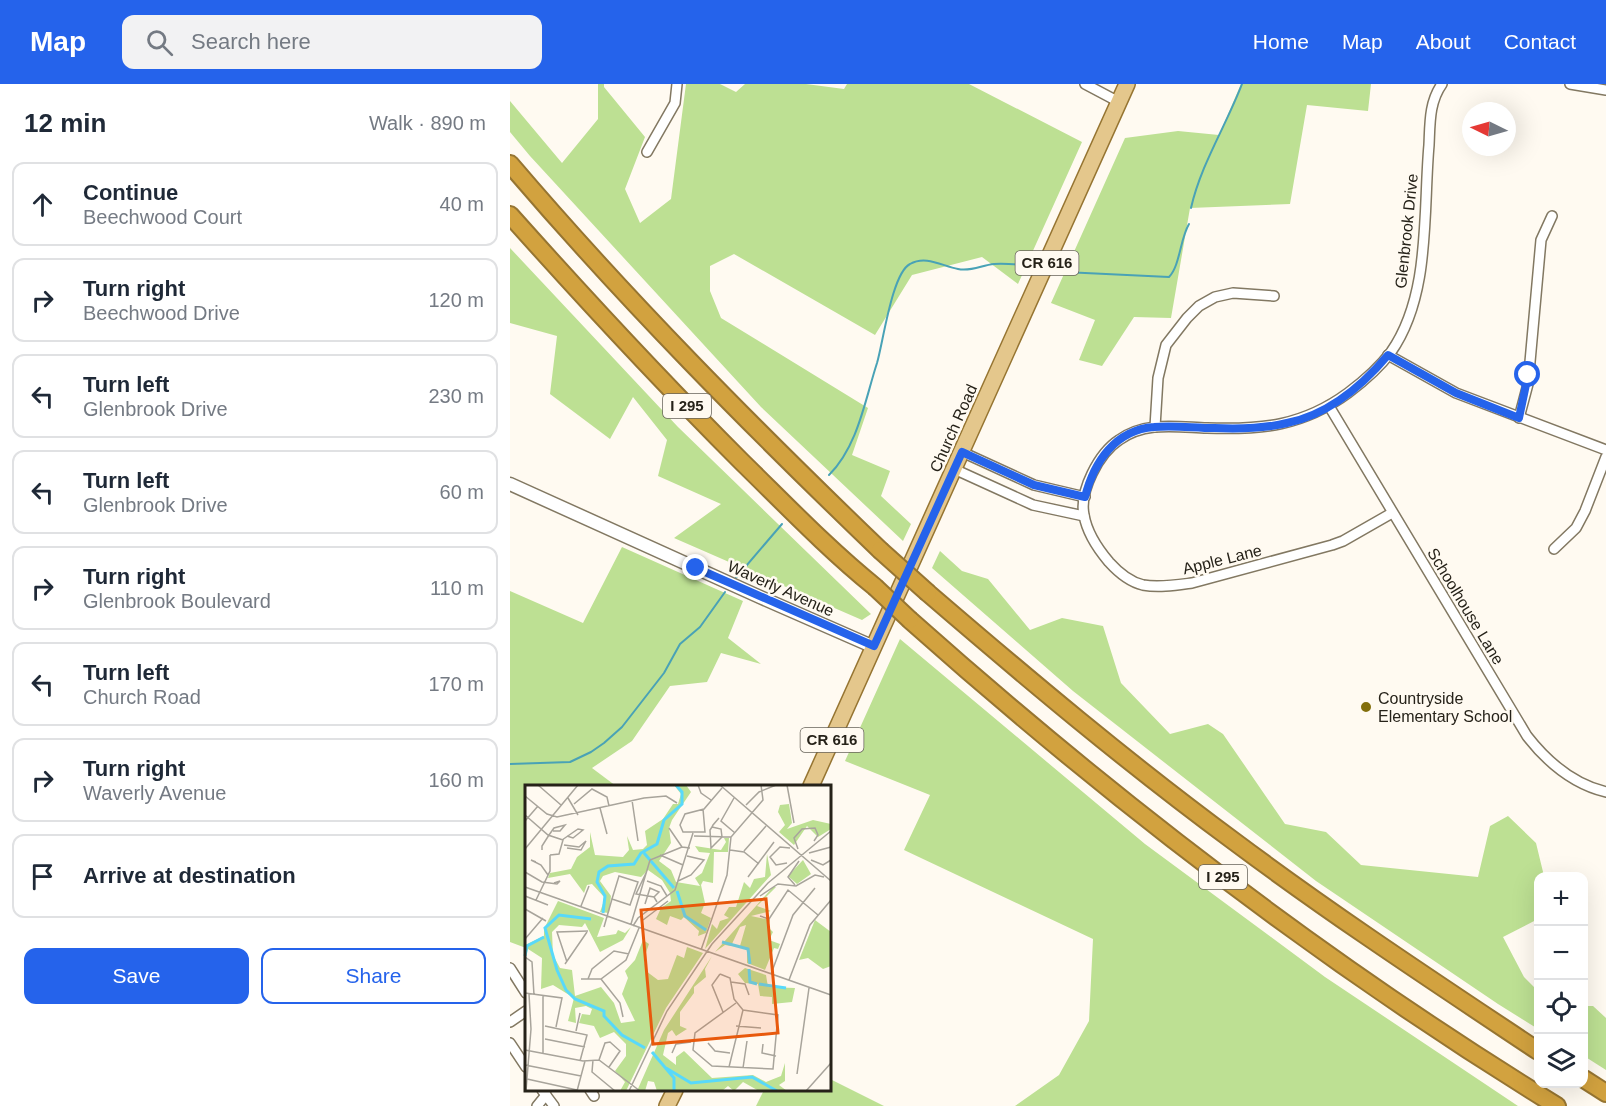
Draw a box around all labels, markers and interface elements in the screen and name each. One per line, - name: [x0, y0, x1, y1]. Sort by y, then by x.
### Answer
- search box: [122, 15, 542, 69]
- text: Map: [30, 26, 86, 57]
- icon: search: [143, 26, 176, 59]
- text: Search here: [191, 29, 311, 54]
- text: Home: [1253, 30, 1309, 53]
- text: Map: [1342, 30, 1383, 53]
- text: About: [1416, 30, 1471, 53]
- text: Contact: [1504, 30, 1576, 53]
- north arrow: [1462, 102, 1516, 156]
- text: 12 min: [24, 108, 106, 138]
- text: Walk · 890 m: [369, 112, 486, 134]
- street label: Glenbrook Drive: [1392, 173, 1421, 289]
- text: Continue: [83, 180, 178, 205]
- icon: ahead: [26, 188, 59, 221]
- text: 40 m: [440, 193, 484, 215]
- text: Beechwood Court: [83, 206, 242, 228]
- road number: CR 616: [1016, 251, 1078, 275]
- text: Turn right: [83, 276, 185, 301]
- icon: right: [26, 284, 59, 317]
- text: 120 m: [428, 289, 484, 311]
- text: Beechwood Drive: [83, 302, 240, 324]
- route start: [1514, 361, 1540, 387]
- text: Turn left: [83, 372, 169, 397]
- icon: left: [26, 380, 59, 413]
- street label: Church Road: [927, 382, 980, 475]
- text: 230 m: [428, 385, 484, 407]
- road number: I 295: [663, 394, 711, 418]
- text: Glenbrook Drive: [83, 398, 228, 420]
- text: Turn left: [83, 468, 169, 493]
- icon: left: [26, 476, 59, 509]
- text: 60 m: [440, 481, 484, 503]
- text: Glenbrook Drive: [83, 494, 228, 516]
- street label: Apple Lane: [1181, 541, 1264, 578]
- street label: Schoolhouse Lane: [1424, 545, 1507, 668]
- route end: [682, 554, 708, 580]
- street label: Waverly Avenue: [725, 557, 837, 620]
- text: Turn right: [83, 564, 185, 589]
- icon: right: [26, 572, 59, 605]
- text: 110 m: [430, 577, 484, 599]
- text: Glenbrook Boulevard: [83, 590, 271, 612]
- text: Turn left: [83, 660, 169, 685]
- icon: left: [26, 668, 59, 701]
- text: 170 m: [428, 673, 484, 695]
- text: Church Road: [83, 686, 201, 708]
- place label: Countryside Elementary School: [1378, 690, 1512, 725]
- marker: Countryside Elementary School: [1359, 700, 1373, 714]
- road number: CR 616: [800, 728, 864, 752]
- text: Turn right: [83, 756, 185, 781]
- icon: right: [26, 764, 59, 797]
- text: 160 m: [428, 769, 484, 791]
- text: Waverly Avenue: [83, 782, 226, 804]
- inset map: [525, 785, 831, 1091]
- icon: arrive: [26, 860, 59, 893]
- text: Arrive at destination: [83, 863, 296, 888]
- road number: I 295: [1199, 865, 1247, 889]
- map controls: [1534, 872, 1588, 1088]
- button: +: [1534, 872, 1588, 926]
- button: −: [1534, 926, 1588, 980]
- button: Save: [24, 948, 249, 1004]
- button: Share: [261, 948, 486, 1004]
- button: locate: [1534, 980, 1588, 1034]
- button: layers: [1534, 1034, 1588, 1088]

